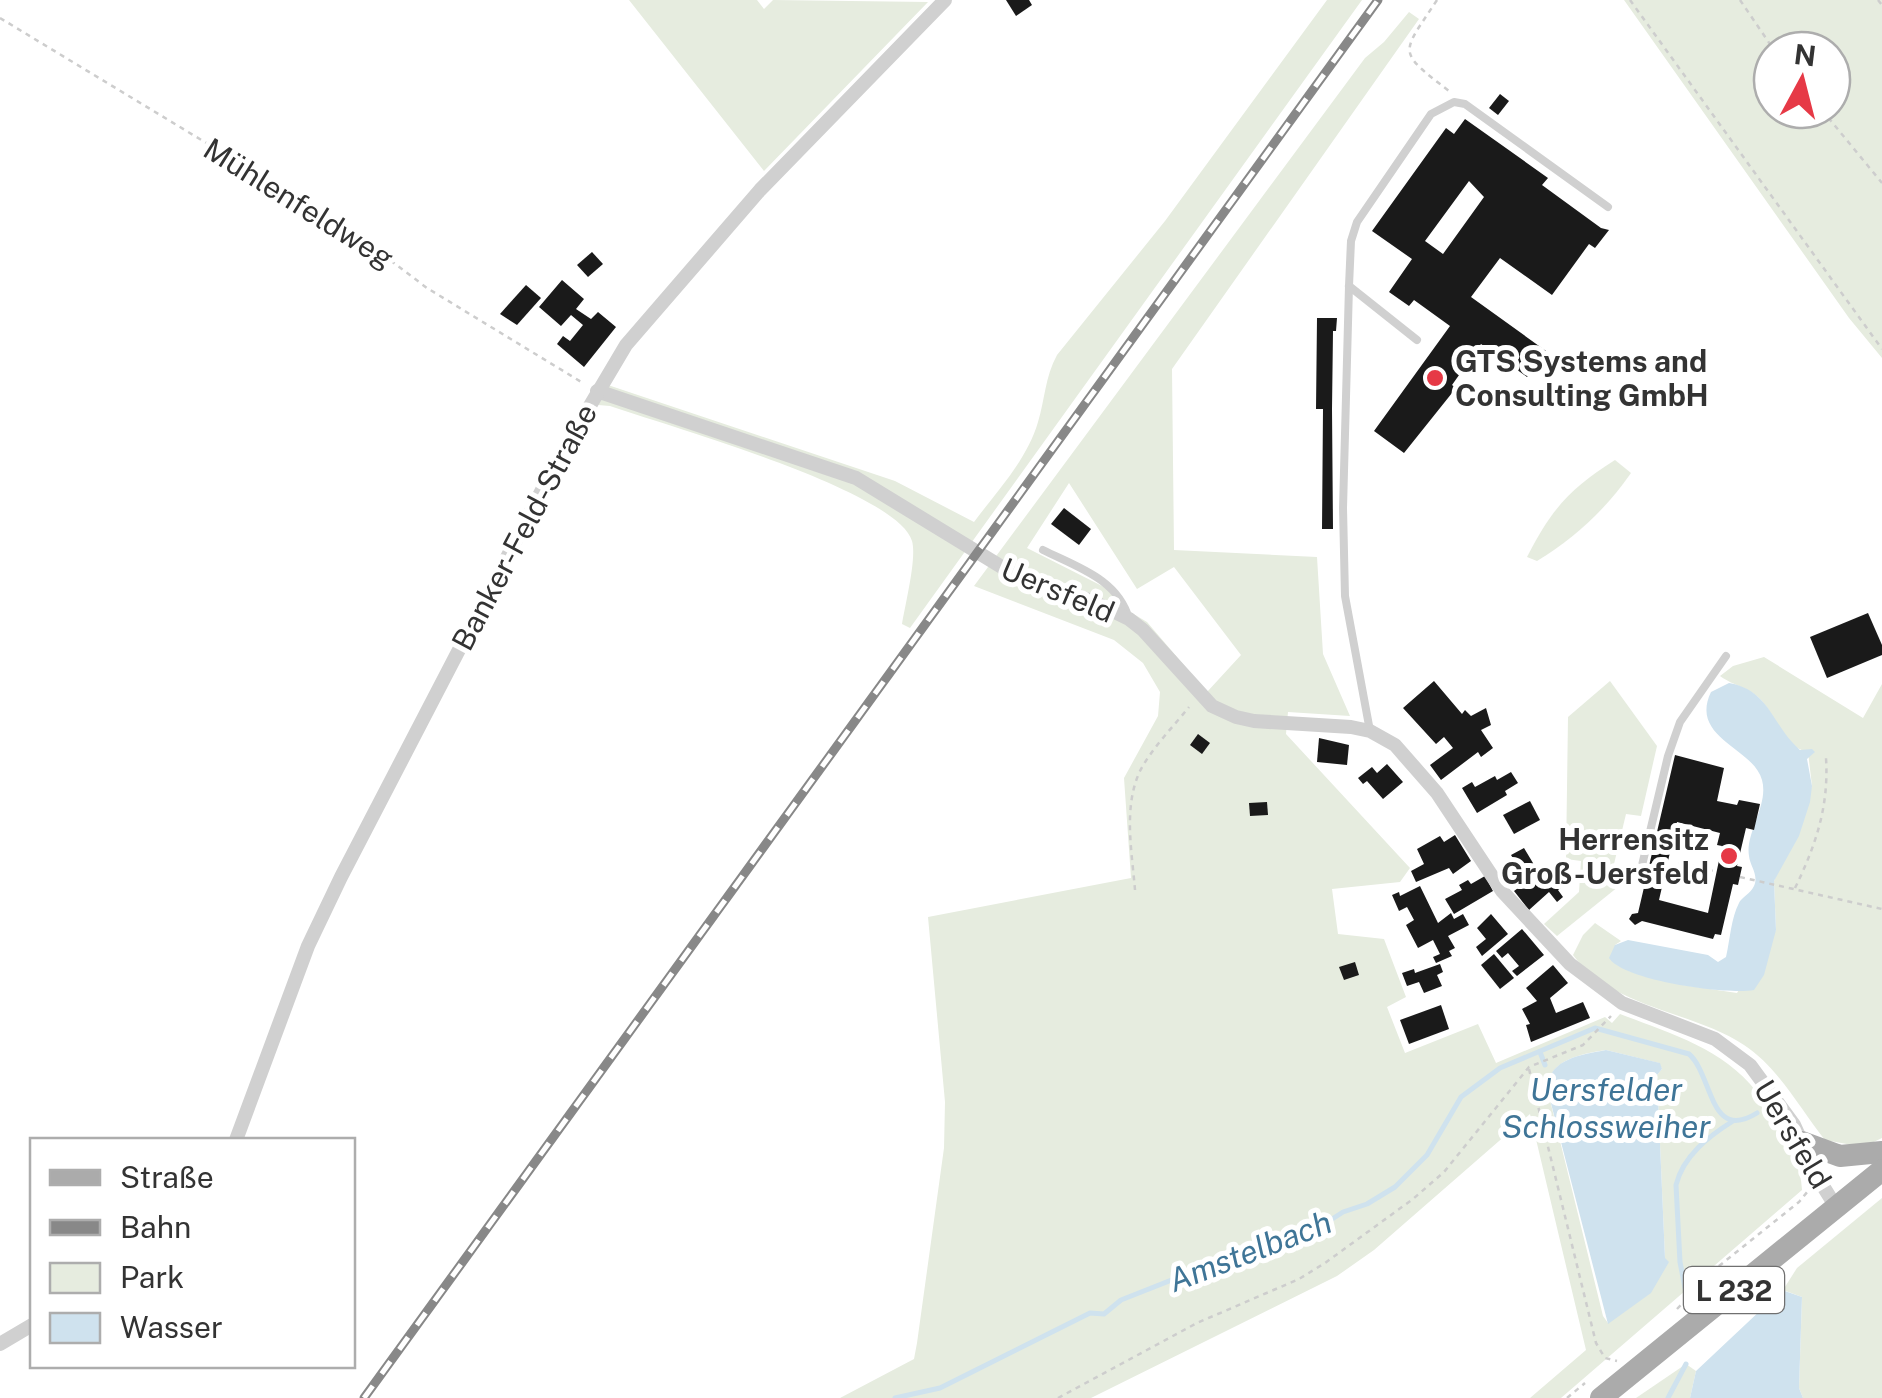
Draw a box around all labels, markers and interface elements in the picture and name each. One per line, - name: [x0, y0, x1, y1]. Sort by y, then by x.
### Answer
- north arrow: [1752, 30, 1852, 130]
- text: N: [1792, 37, 1818, 72]
- street label: Mühlenfeldweg: [197, 130, 401, 276]
- place label: GTS Systems and Consulting GmbH: [1455, 343, 1709, 413]
- marker: GTS Systems and Consulting GmbH: [1424, 367, 1446, 389]
- street label: Banker-Feld-Straße: [444, 398, 604, 656]
- street label: Uersfeld: [996, 550, 1120, 630]
- place label: Herrensitz Groß-Uersfeld: [1501, 821, 1709, 891]
- marker: Herrensitz Groß-Uersfeld: [1718, 845, 1740, 867]
- water label: Uersfelder Schlossweiher: [1502, 1071, 1711, 1145]
- street label: Uersfeld: [1747, 1073, 1839, 1195]
- legend: [30, 1138, 355, 1368]
- text: Straße: [120, 1159, 214, 1195]
- water label: Amstelbach: [1163, 1203, 1337, 1299]
- text: Bahn: [120, 1209, 191, 1245]
- text: Park: [120, 1259, 184, 1295]
- road number: L 232: [1684, 1267, 1784, 1313]
- text: Wasser: [120, 1309, 223, 1345]

